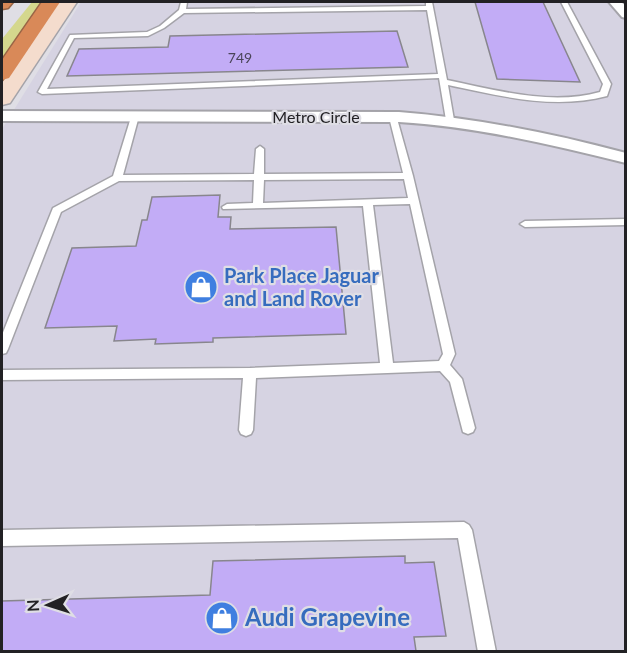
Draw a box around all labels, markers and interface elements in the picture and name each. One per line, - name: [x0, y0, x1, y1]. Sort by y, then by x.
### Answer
- house number: 749: [228, 49, 252, 66]
- street label: Metro Circle: [272, 107, 360, 126]
- place label: Park Place Jaguar and Land Rover: [224, 263, 379, 310]
- shop icon: Park Place Jaguar and Land Rover: [183, 269, 219, 305]
- north arrow: [18, 575, 78, 635]
- text: N: [23, 599, 42, 612]
- shop icon: Audi Grapevine: [204, 600, 240, 636]
- place label: Audi Grapevine: [244, 602, 410, 631]

